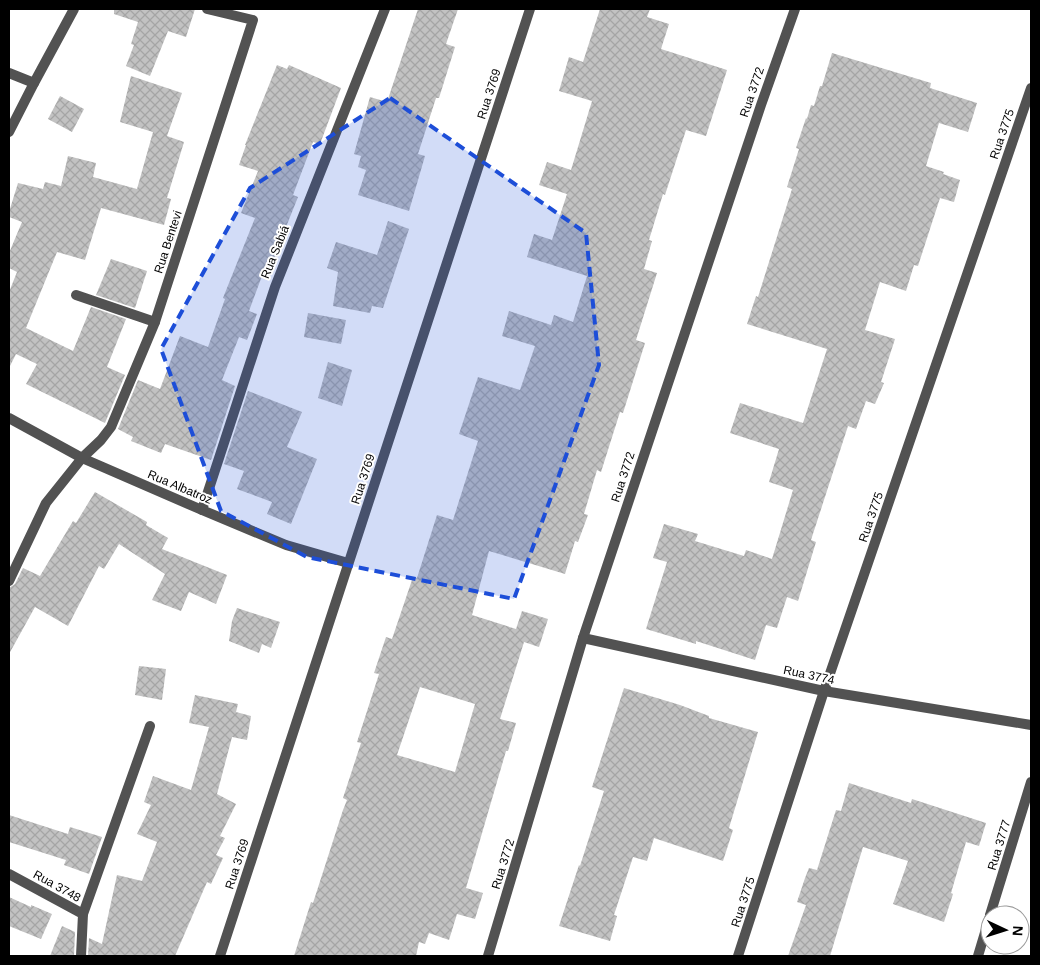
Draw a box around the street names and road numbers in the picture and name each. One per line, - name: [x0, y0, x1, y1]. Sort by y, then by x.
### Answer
- street label: Rua 3772: [737, 65, 767, 119]
- street label: Rua 3769: [474, 67, 504, 121]
- street label: Rua 3775: [987, 107, 1017, 161]
- street label: Rua Bentevi: [151, 209, 185, 275]
- street label: Rua Sabiá: [258, 223, 292, 281]
- street label: Rua 3772: [608, 450, 638, 504]
- street label: Rua 3769: [348, 452, 378, 506]
- street label: Rua Albatroz: [146, 467, 214, 507]
- street label: Rua 3775: [856, 490, 886, 544]
- street label: Rua 3774: [782, 663, 836, 687]
- street label: Rua 3777: [985, 818, 1013, 872]
- street label: Rua 3769: [222, 837, 252, 891]
- street label: Rua 3772: [489, 837, 517, 891]
- street label: Rua 3748: [31, 867, 83, 905]
- street label: Rua 3775: [728, 875, 758, 929]

